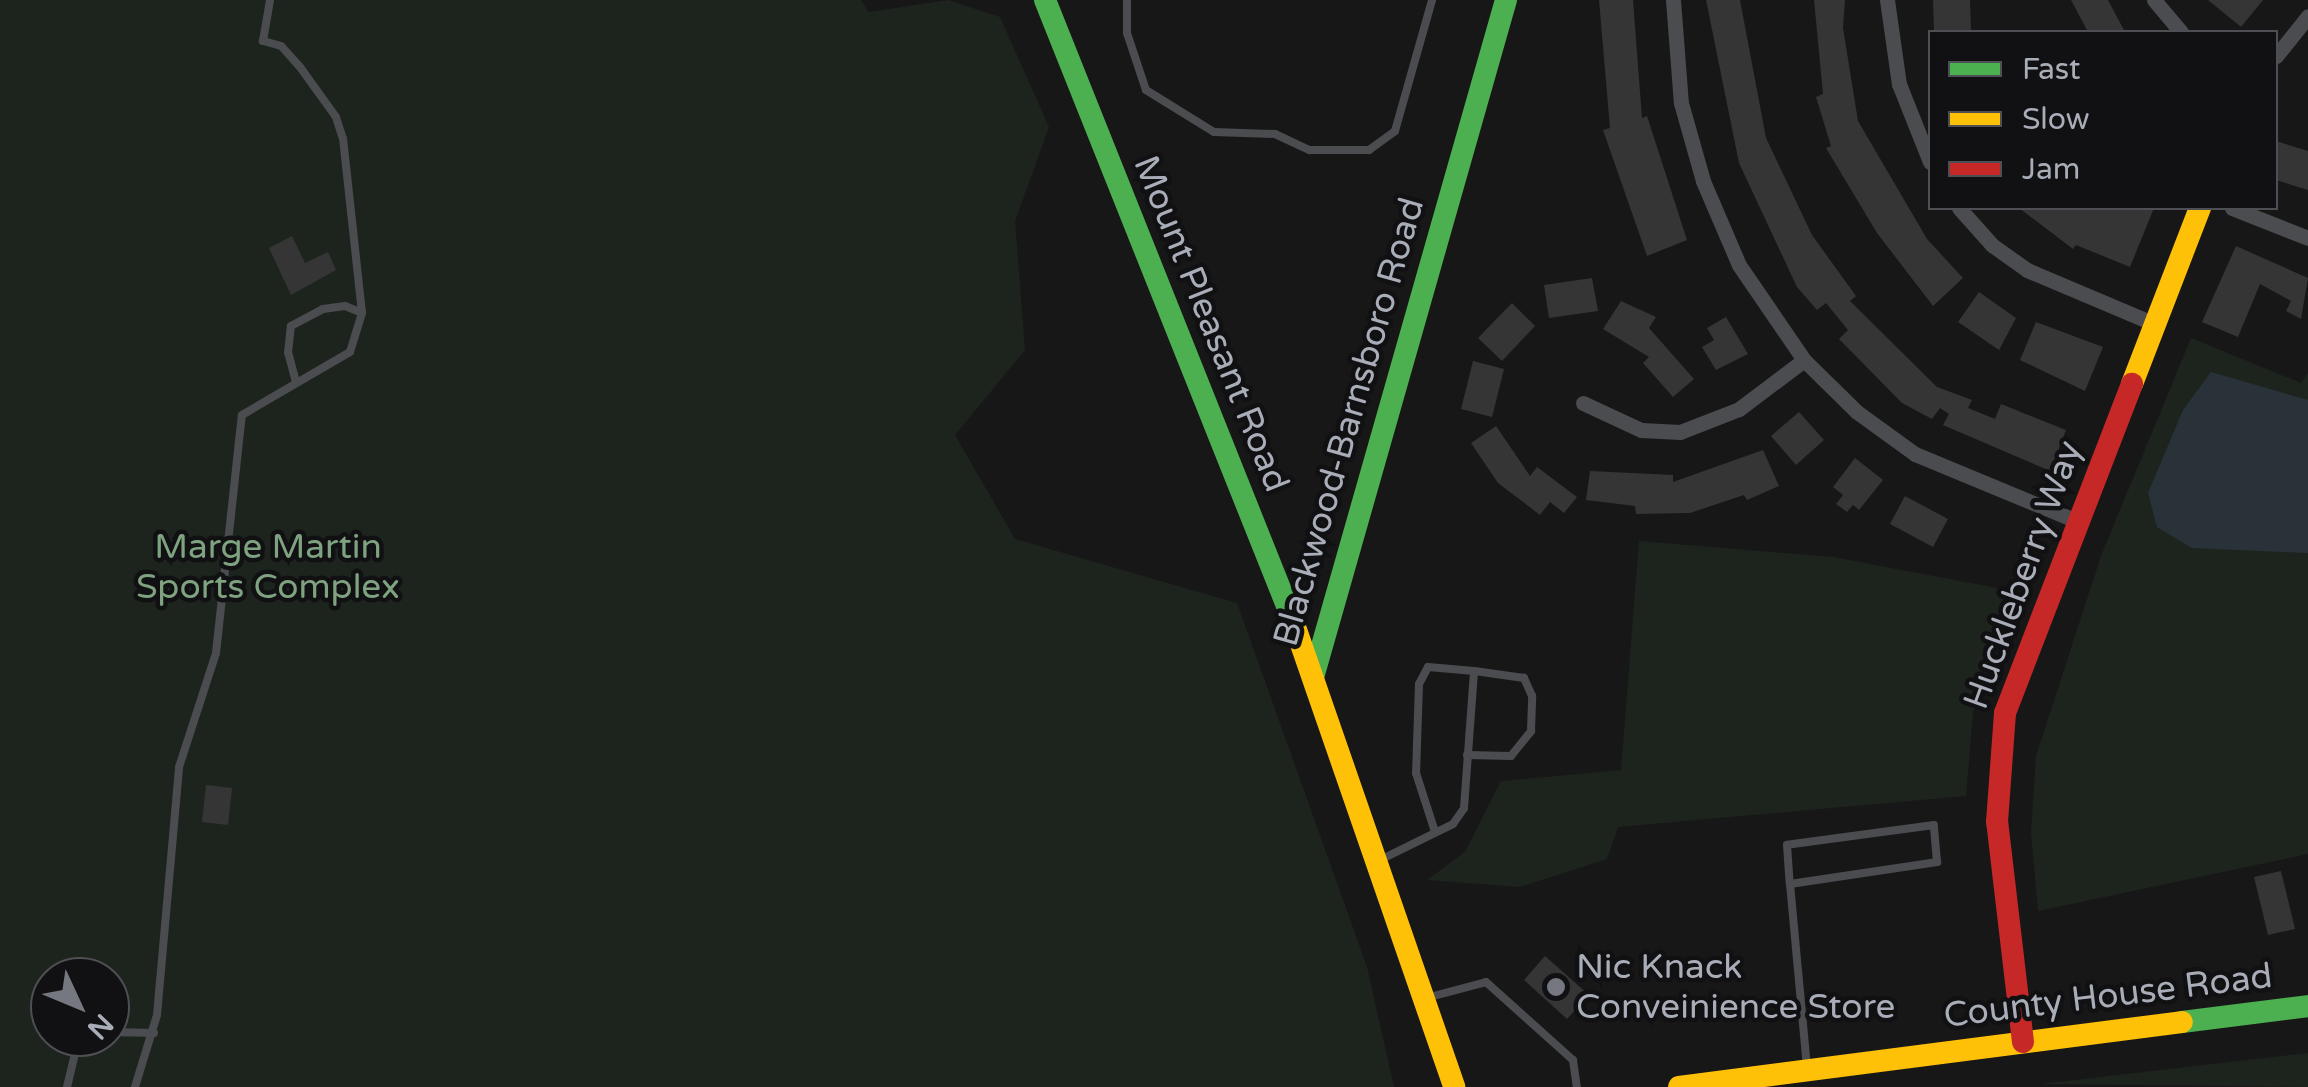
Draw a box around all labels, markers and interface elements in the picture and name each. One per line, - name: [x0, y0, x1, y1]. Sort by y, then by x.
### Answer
- legend: [1928, 30, 2278, 210]
- text: Fast: [2022, 51, 2081, 88]
- text: Slow: [2022, 101, 2090, 138]
- street label: Mount Pleasant Road: [1124, 150, 1298, 498]
- text: Jam: [2022, 151, 2080, 188]
- street label: Blackwood-Barnsboro Road: [1265, 193, 1433, 651]
- street label: Huckleberry Way: [1955, 435, 2091, 715]
- park label: Marge Martin Sports Complex: [136, 526, 400, 608]
- place label: Nic Knack Conveinience Store: [1576, 946, 1895, 1028]
- street label: County House Road: [1941, 955, 2275, 1037]
- north arrow: [30, 957, 130, 1057]
- marker: Nic Knack Conveinience Store: [1545, 976, 1567, 998]
- text: N: [80, 1007, 120, 1046]

